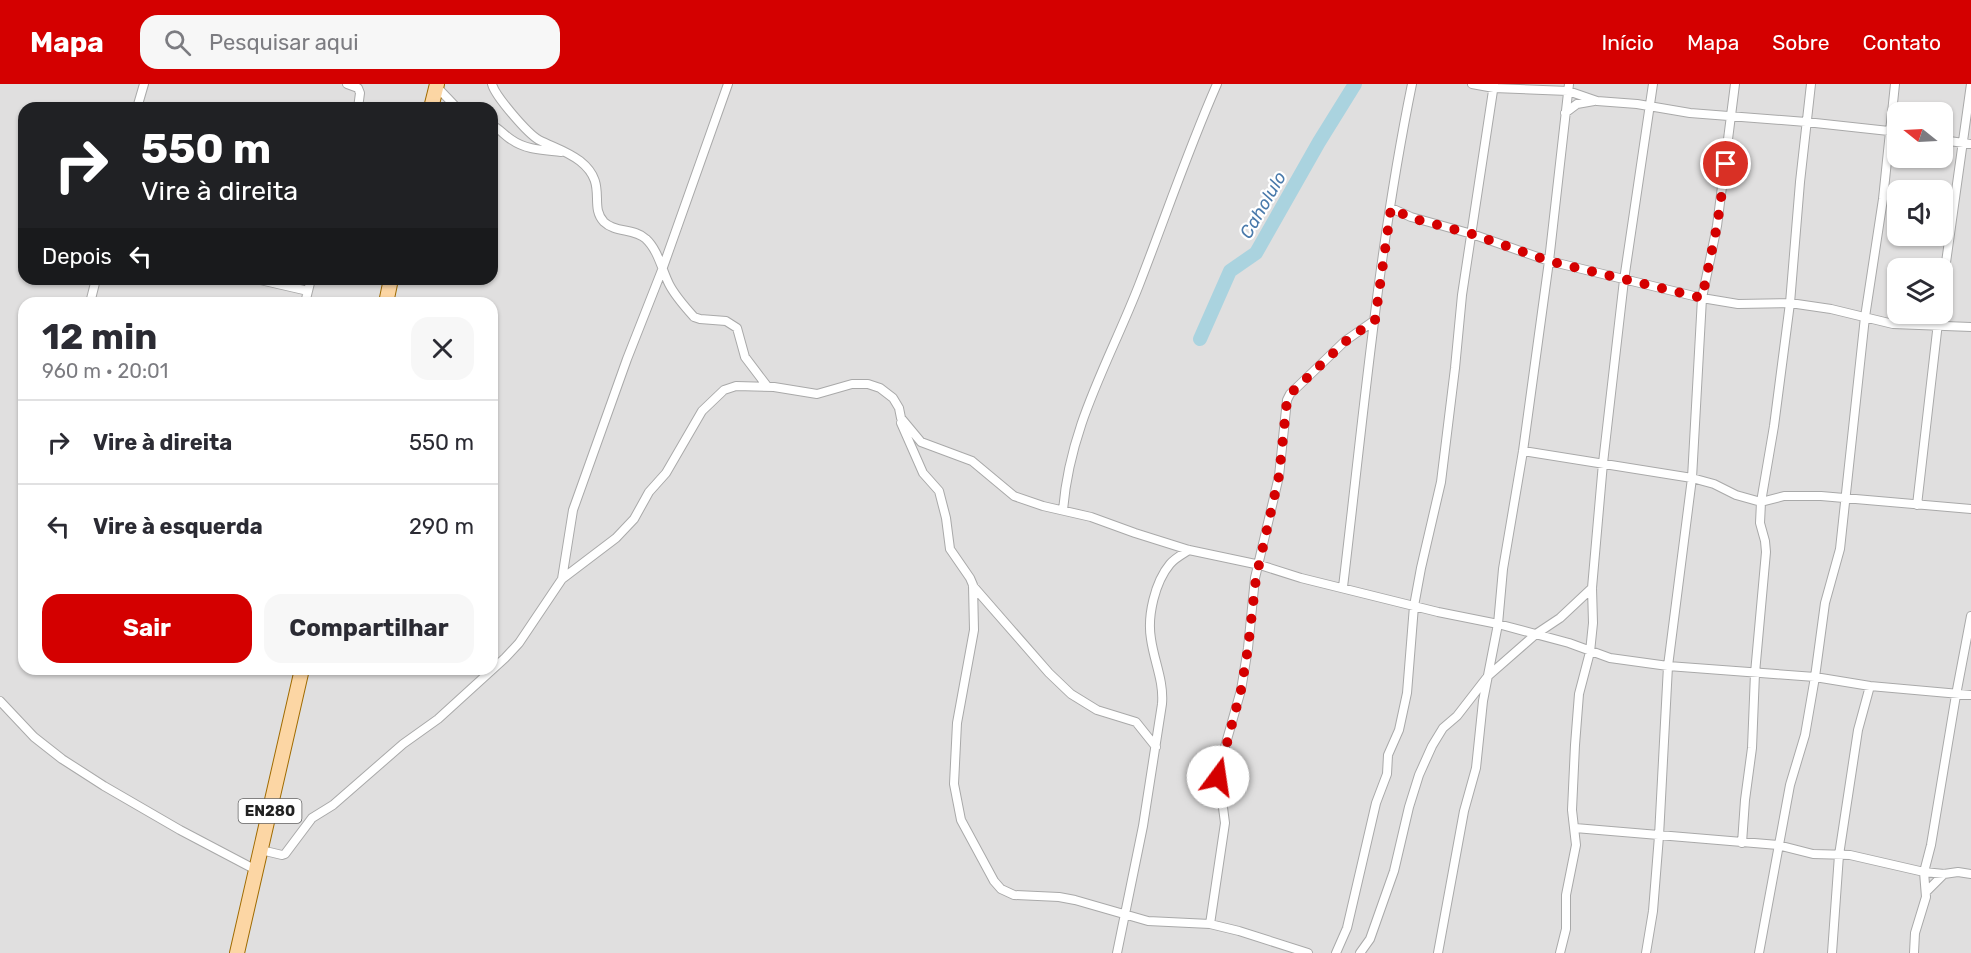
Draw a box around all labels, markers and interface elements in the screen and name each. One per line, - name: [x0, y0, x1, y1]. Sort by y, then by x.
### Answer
- search box: [140, 15, 560, 69]
- text: Mapa: [30, 26, 104, 59]
- icon: search: [161, 26, 194, 59]
- text: Pesquisar aqui: [209, 29, 359, 56]
- text: Início: [1602, 30, 1654, 55]
- text: Mapa: [1687, 30, 1739, 55]
- text: Sobre: [1772, 30, 1829, 55]
- text: Contato: [1862, 30, 1941, 55]
- north arrow: [1887, 102, 1953, 168]
- map controls: [1887, 102, 1953, 324]
- text: 550 m: [141, 124, 271, 174]
- icon: right: [42, 126, 120, 204]
- pin: [1700, 138, 1751, 189]
- icon: arrive: [1709, 147, 1742, 180]
- water label: Caholulo: [1235, 168, 1291, 242]
- text: Vire à direita: [141, 175, 298, 207]
- button: sound: [1887, 180, 1953, 246]
- icon: left: [124, 240, 157, 273]
- text: Depois: [42, 243, 112, 270]
- button: layers: [1887, 258, 1953, 324]
- text: 12 min: [42, 315, 157, 358]
- button: close: [411, 317, 474, 380]
- text: 960 m · 20:01: [42, 359, 168, 383]
- icon: right: [42, 426, 75, 459]
- text: Vire à direita: [93, 429, 232, 456]
- text: 550 m: [409, 429, 474, 456]
- icon: left: [42, 510, 75, 543]
- text: Vire à esquerda: [93, 513, 263, 540]
- text: 290 m: [409, 513, 474, 540]
- button: Sair: [42, 594, 252, 663]
- button: Compartilhar: [264, 594, 474, 663]
- position arrow: [1186, 745, 1250, 809]
- road number: EN280: [238, 799, 302, 823]

